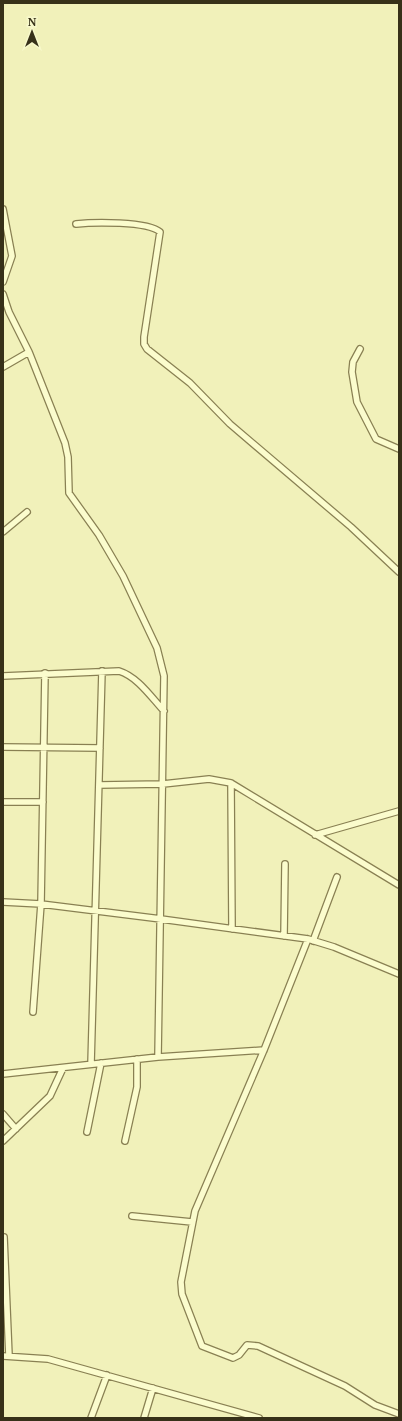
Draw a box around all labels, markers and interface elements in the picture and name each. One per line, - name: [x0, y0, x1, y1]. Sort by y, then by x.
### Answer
- north arrow: [12, 12, 52, 52]
- text: N: [28, 14, 37, 29]

